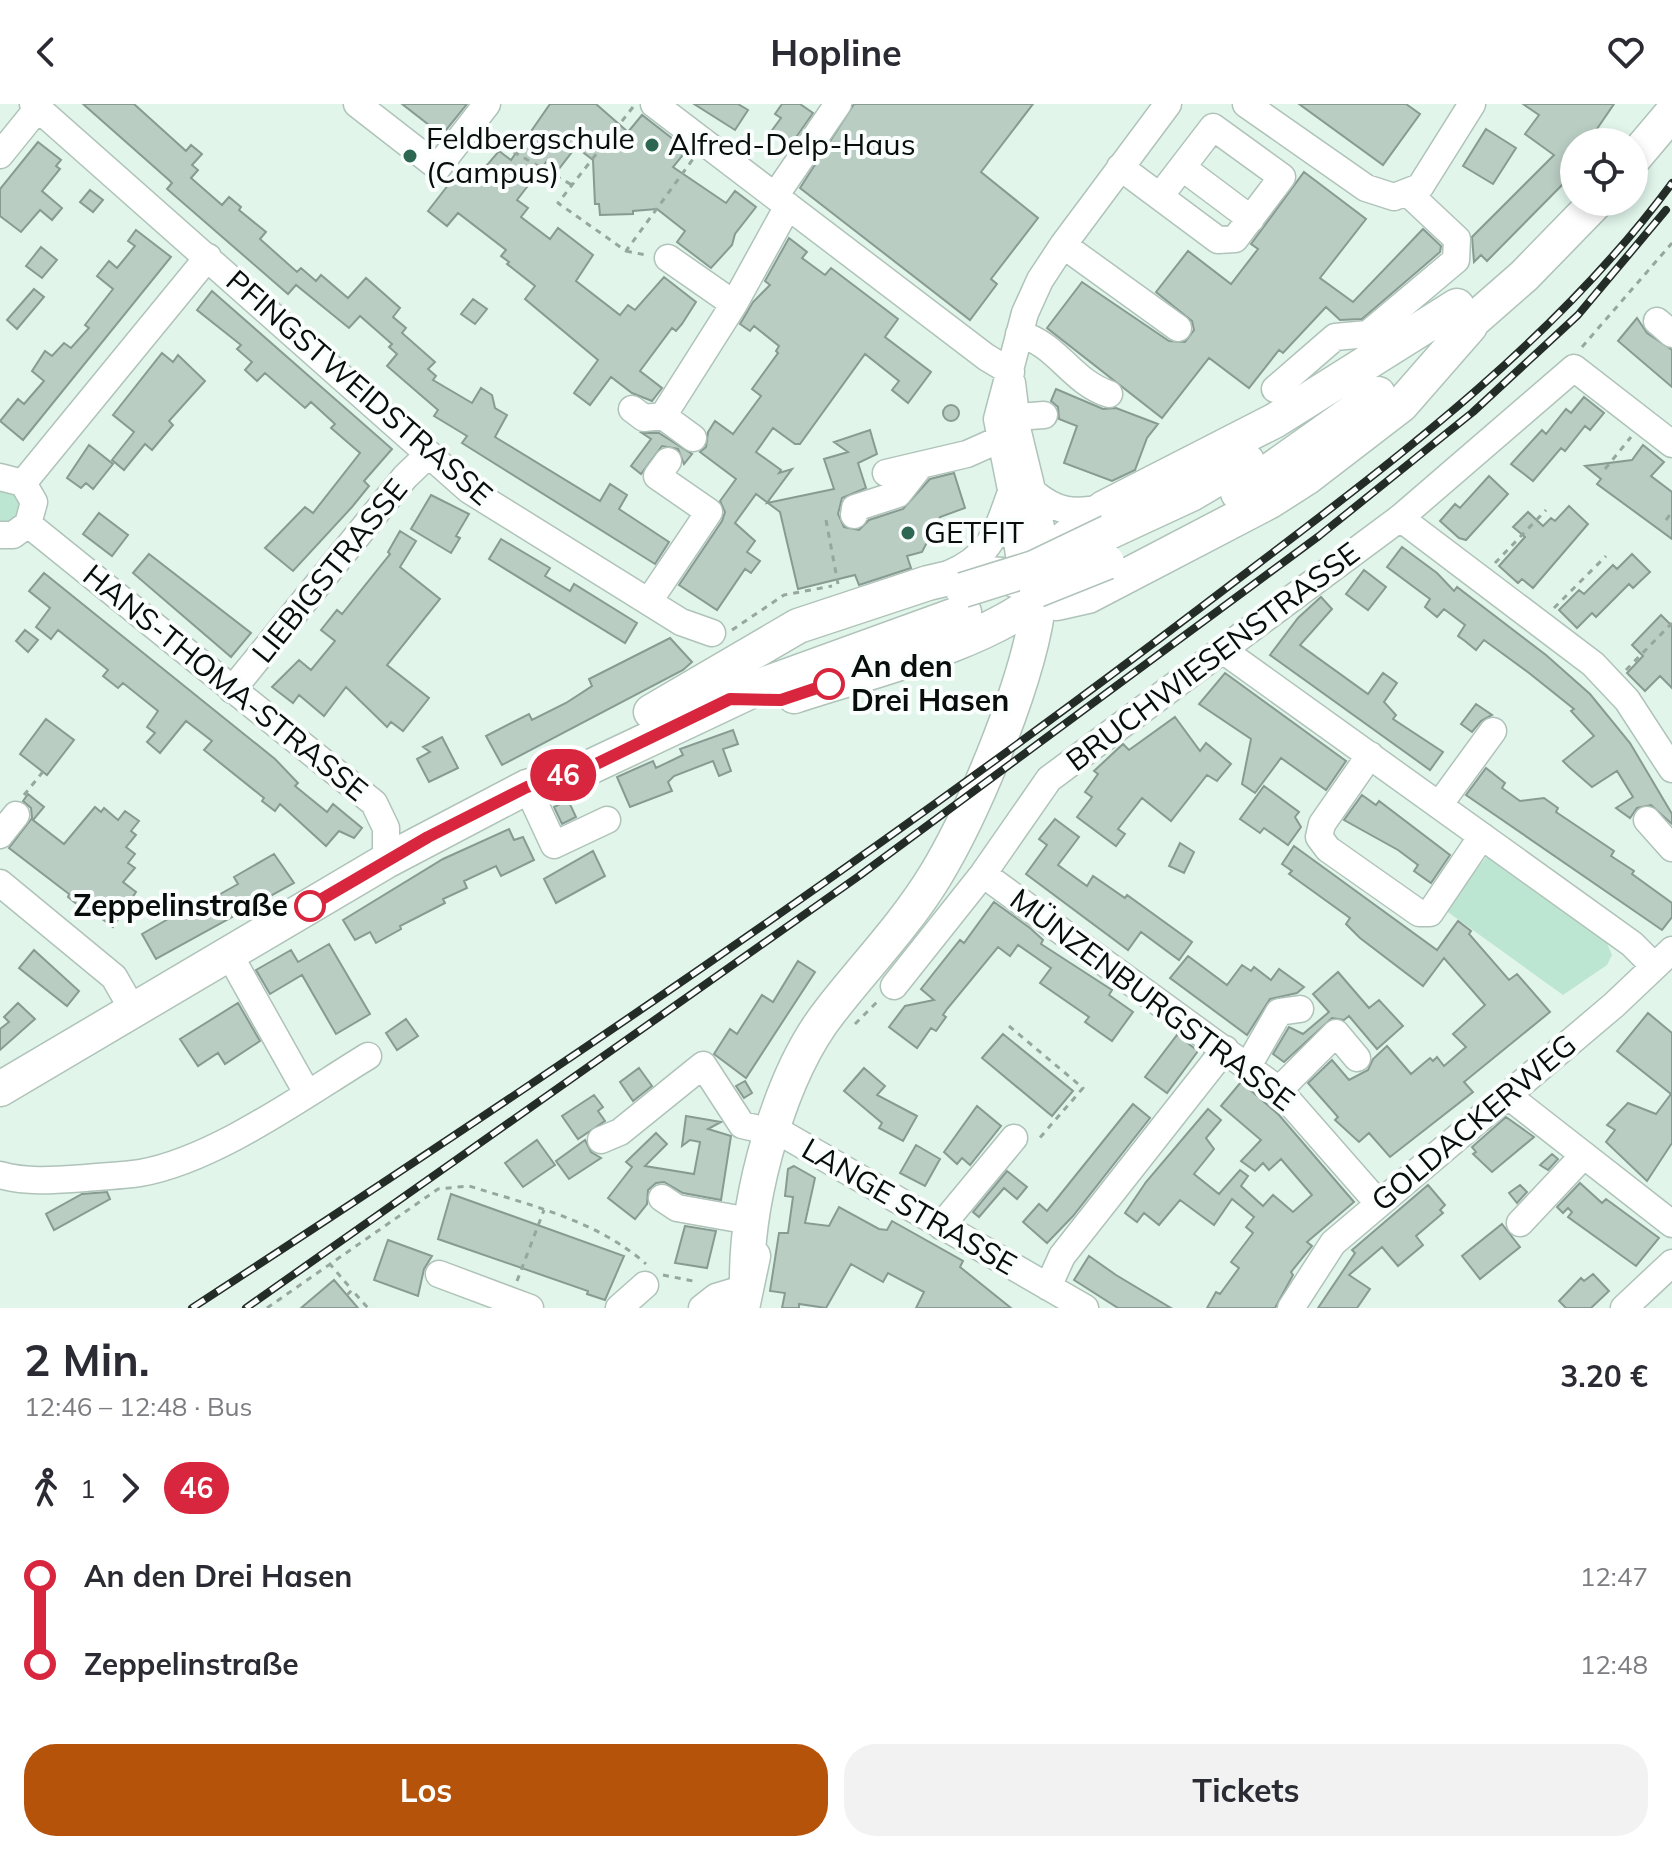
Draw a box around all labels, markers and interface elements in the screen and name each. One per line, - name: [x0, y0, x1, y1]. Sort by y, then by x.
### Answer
- icon: back: [24, 30, 68, 74]
- text: Hopline: [770, 30, 902, 75]
- icon: heart: [1604, 30, 1648, 74]
- place label: Feldbergschule (Campus): [426, 119, 635, 191]
- place label: Alfred-Delp-Haus: [668, 125, 916, 163]
- map controls: [1560, 128, 1648, 216]
- button: locate: [1560, 128, 1648, 216]
- marker: Alfred-Delp-Haus: [643, 136, 661, 154]
- marker: Feldbergschule (Campus): [401, 147, 419, 165]
- street label: PFINGSTWEIDSTRASSE: [219, 261, 500, 513]
- street label: LIEBIGSTRASSE: [243, 471, 415, 670]
- place label: GETFIT: [924, 513, 1024, 551]
- marker: GETFIT: [899, 524, 917, 542]
- street label: BRUCHWIESENSTRASSE: [1058, 533, 1367, 779]
- street label: HANS-THOMA-STRASSE: [76, 556, 376, 809]
- place label: An den Drei Hasen: [851, 647, 1009, 719]
- marker: An den Drei Hasen: [814, 669, 844, 699]
- line badge: 46: [527, 749, 599, 801]
- text: 46: [546, 757, 580, 792]
- street label: MÜNZENBURGSTRASSE: [1003, 880, 1302, 1119]
- place label: Zeppelinstraße: [73, 886, 288, 924]
- marker: Zeppelinstraße: [295, 891, 325, 921]
- street label: GOLDACKERWEG: [1363, 1026, 1583, 1219]
- street label: LANGE STRASSE: [796, 1129, 1023, 1283]
- text: 2 Min.: [24, 1332, 150, 1387]
- text: 3.20 €: [1560, 1357, 1648, 1395]
- text: 12:46 – 12:48 · Bus: [24, 1390, 253, 1423]
- icon: walk: [24, 1466, 68, 1510]
- icon: forward: [108, 1466, 152, 1510]
- text: 46: [180, 1470, 213, 1505]
- text: 1: [80, 1472, 96, 1505]
- text: An den Drei Hasen: [84, 1557, 352, 1595]
- text: 12:47: [1580, 1560, 1648, 1593]
- text: Zeppelinstraße: [84, 1645, 299, 1683]
- text: 12:48: [1580, 1648, 1648, 1681]
- button: Los: [24, 1744, 828, 1836]
- button: Tickets: [844, 1744, 1648, 1836]

